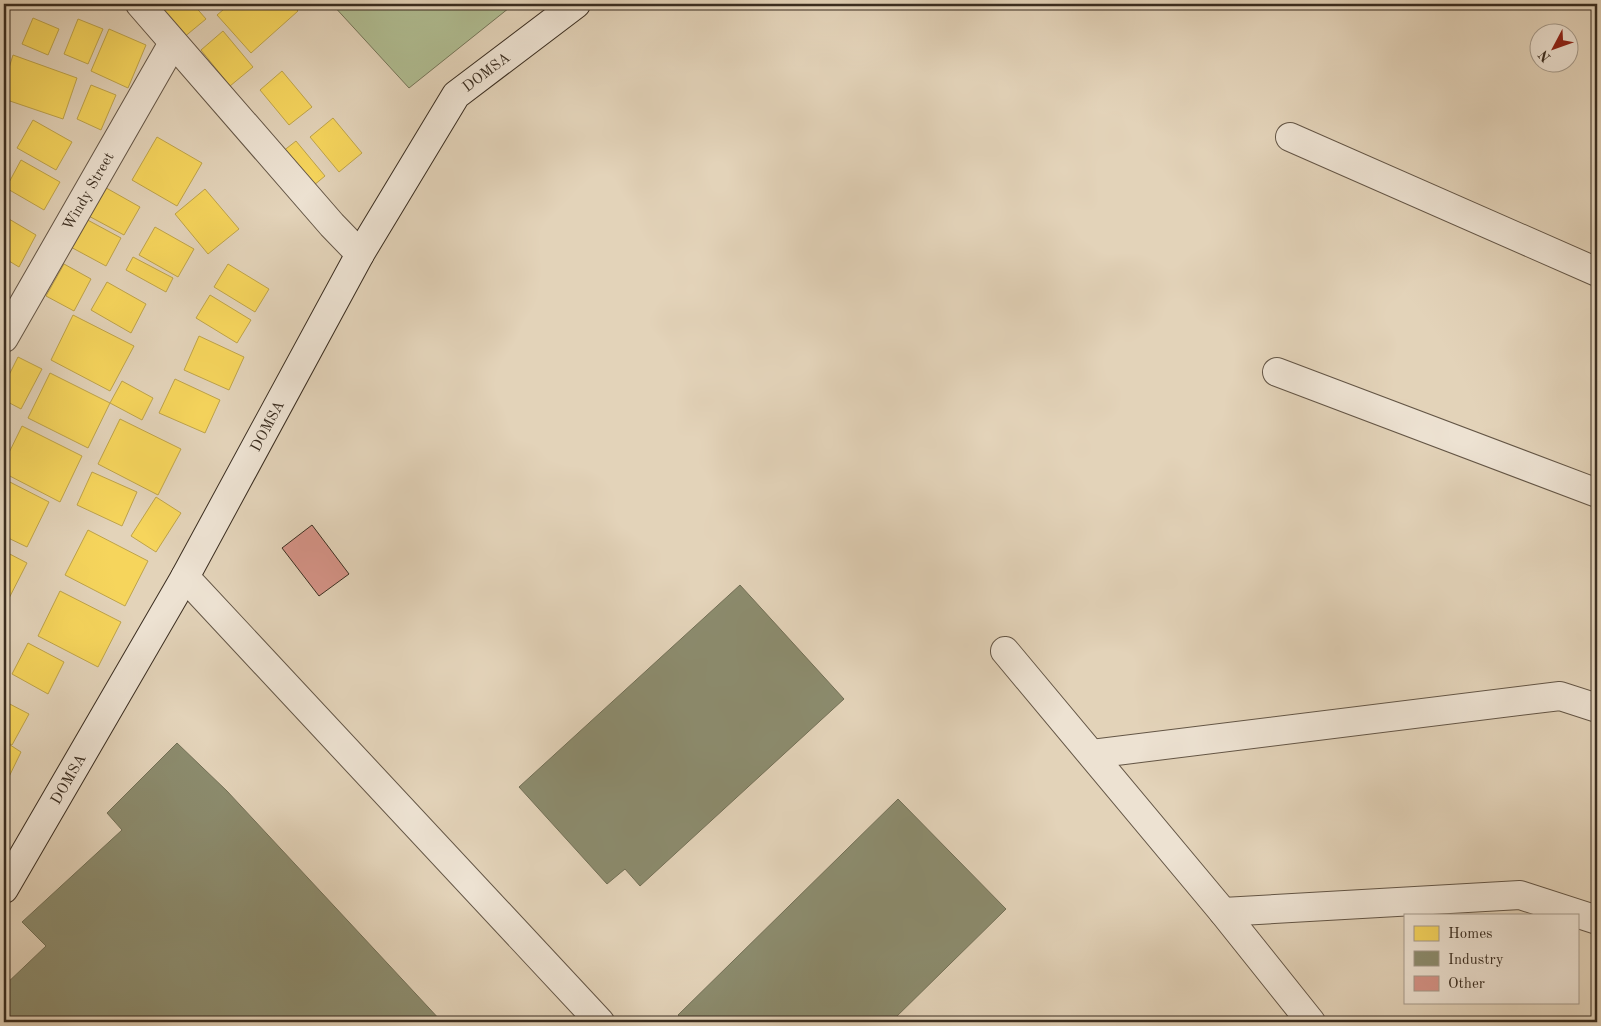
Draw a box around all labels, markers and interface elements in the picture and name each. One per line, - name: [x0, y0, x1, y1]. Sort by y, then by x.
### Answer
- north arrow: [1528, 22, 1578, 72]
- text: N: [1536, 47, 1554, 65]
- street label: DOMSA: [460, 50, 514, 96]
- street label: Windy Street: [61, 150, 118, 233]
- street label: DOMSA: [249, 398, 288, 455]
- street label: DOMSA: [49, 752, 90, 807]
- legend: [1404, 914, 1578, 1004]
- text: Homes: [1448, 927, 1493, 942]
- text: Industry: [1448, 953, 1504, 968]
- text: Other: [1448, 977, 1485, 992]

